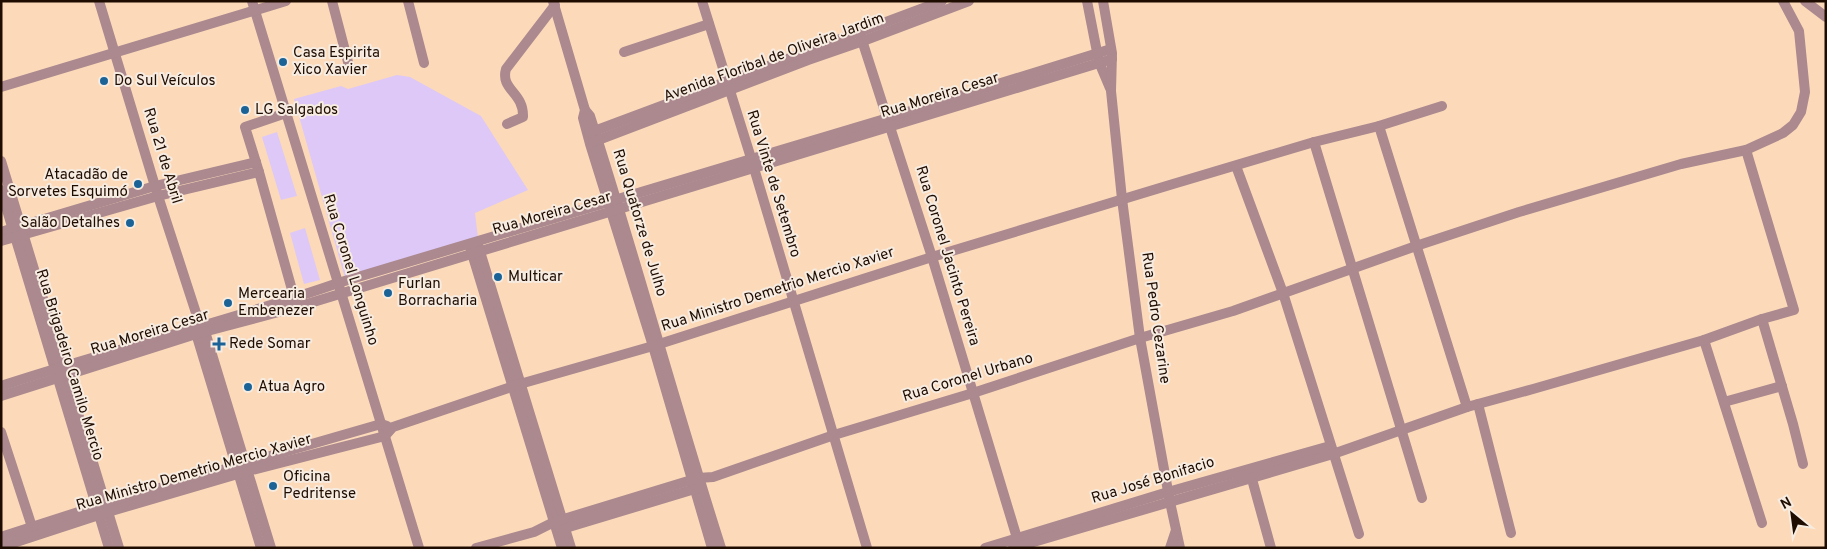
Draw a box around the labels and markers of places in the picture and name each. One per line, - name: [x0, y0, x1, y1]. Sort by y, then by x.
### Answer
- place label: Casa Espirita Xico Xavier: [293, 44, 380, 80]
- marker: Casa Espirita Xico Xavier: [277, 56, 289, 68]
- place label: Do Sul Veículos: [114, 72, 215, 91]
- marker: Do Sul Veículos: [98, 75, 110, 87]
- place label: LG Salgados: [255, 101, 338, 120]
- marker: LG Salgados: [239, 104, 251, 116]
- place label: Atacadão de Sorvetes Esquimó: [8, 166, 128, 202]
- marker: Atacadão de Sorvetes Esquimó: [132, 178, 144, 190]
- place label: Salão Detalhes: [20, 214, 120, 233]
- marker: Salão Detalhes: [124, 217, 136, 229]
- place label: Multicar: [508, 268, 563, 287]
- marker: Multicar: [492, 271, 504, 283]
- place label: Furlan Borracharia: [398, 275, 477, 311]
- place label: Mercearia Embenezer: [238, 285, 315, 321]
- marker: Furlan Borracharia: [382, 287, 394, 299]
- marker: Mercearia Embenezer: [222, 297, 234, 309]
- place label: Rede Somar: [229, 335, 311, 354]
- marker: Rede Somar: [213, 338, 225, 350]
- place label: Atua Agro: [258, 378, 325, 397]
- marker: Atua Agro: [242, 381, 254, 393]
- place label: Oficina Pedritense: [283, 468, 356, 504]
- marker: Oficina Pedritense: [267, 480, 279, 492]

